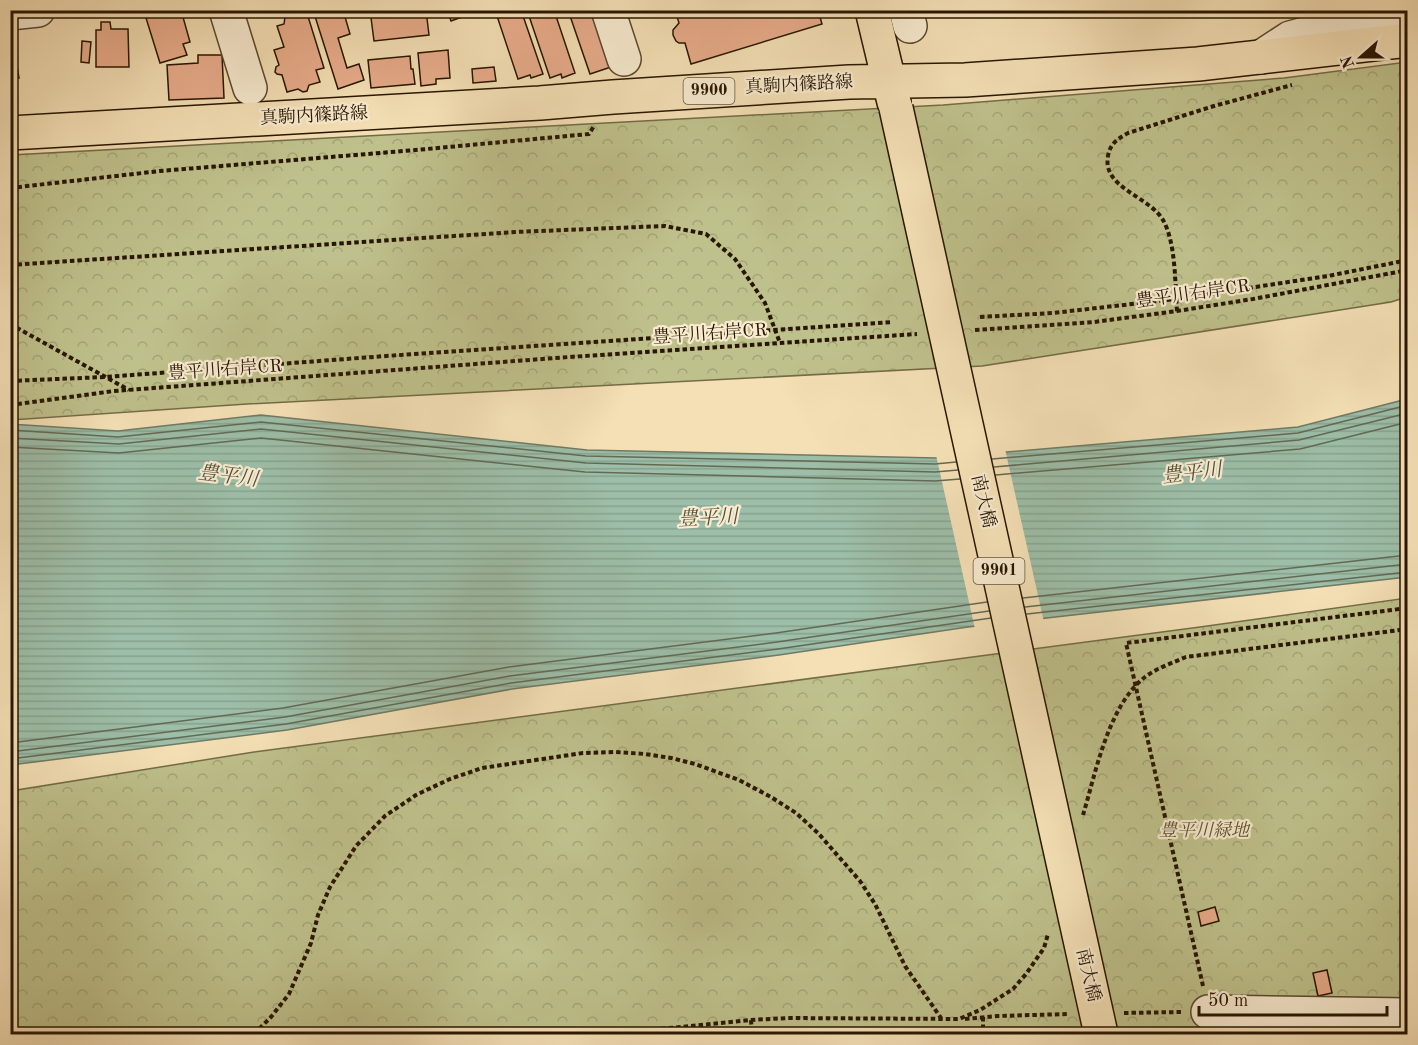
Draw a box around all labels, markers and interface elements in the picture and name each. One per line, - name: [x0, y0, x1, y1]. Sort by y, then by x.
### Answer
- north arrow: [1331, 27, 1391, 87]
- text: N: [1339, 52, 1359, 70]
- street label: 真駒内篠路線: [744, 71, 853, 97]
- road number: 9900: [684, 78, 734, 104]
- street label: 真駒内篠路線: [259, 102, 368, 128]
- street label: 豊平川右岸CR: [1135, 275, 1251, 311]
- street label: 豊平川右岸CR: [652, 319, 768, 347]
- street label: 豊平川右岸CR: [167, 355, 283, 383]
- water label: 豊平川: [1161, 458, 1225, 488]
- water label: 豊平川: [197, 461, 261, 491]
- street label: 南大橋: [968, 472, 1000, 529]
- water label: 豊平川: [677, 505, 740, 531]
- road number: 9901: [974, 558, 1024, 584]
- park label: 豊平川緑地: [1159, 820, 1251, 840]
- street label: 南大橋: [1073, 946, 1105, 1003]
- scale bar: [1199, 979, 1386, 1017]
- text: 50 m: [1208, 992, 1248, 1010]

